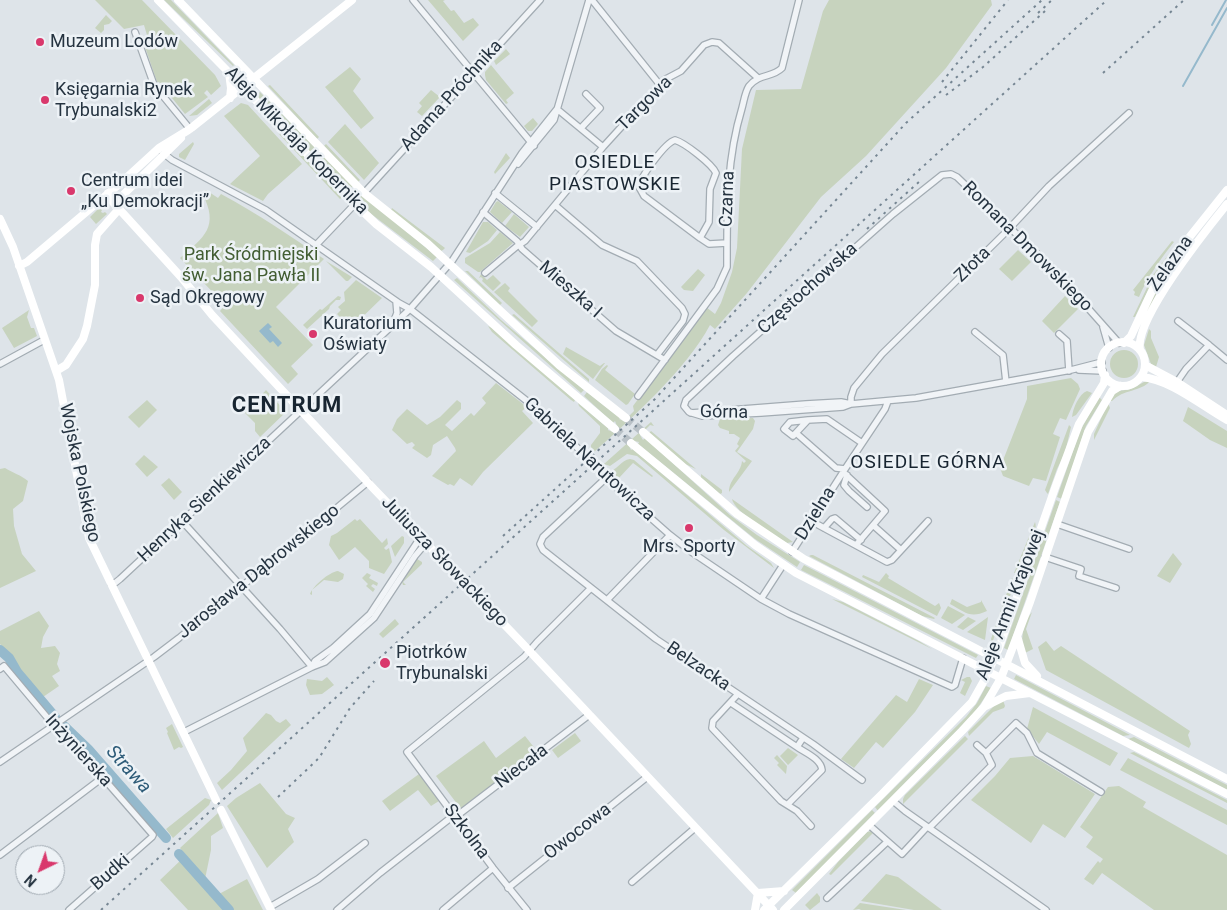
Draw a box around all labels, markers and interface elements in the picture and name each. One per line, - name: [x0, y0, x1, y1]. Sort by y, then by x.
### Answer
- place label: Muzeum Lodów: [50, 31, 178, 53]
- marker: Muzeum Lodów: [34, 36, 46, 48]
- street label: Adama Próchnika: [397, 36, 507, 156]
- street label: Aleje Mikołaja Kopernika: [220, 63, 372, 219]
- street label: Targowa: [613, 72, 677, 136]
- place label: Księgarnia Rynek Trybunalski2: [55, 79, 192, 122]
- marker: Księgarnia Rynek Trybunalski2: [39, 94, 51, 106]
- district label: OSIEDLE PIASTOWSKIE: [548, 152, 682, 196]
- place label: Centrum idei „Ku Demokracji”: [81, 170, 209, 212]
- street label: Czarna: [716, 171, 740, 227]
- street label: Romana Dmowskiego: [957, 177, 1097, 317]
- marker: Centrum idei „Ku Demokracji”: [65, 185, 77, 197]
- street label: Żelazna: [1144, 232, 1198, 296]
- street label: Częstochowska: [754, 239, 862, 339]
- street label: Złota: [951, 243, 995, 287]
- park label: Park Śródmiejski św. Jana Pawła II: [182, 244, 320, 286]
- street label: Mieszka I: [534, 257, 606, 323]
- place label: Sąd Okręgowy: [150, 287, 264, 309]
- marker: Sąd Okręgowy: [134, 292, 146, 304]
- place label: Kuratorium Oświaty: [323, 313, 412, 356]
- marker: Kuratorium Oświaty: [307, 328, 319, 340]
- district label: CENTRUM: [231, 393, 343, 419]
- street label: Gabriela Narutowicza: [519, 394, 659, 526]
- street label: Wojska Polskiego: [54, 402, 104, 544]
- street label: Górna: [700, 402, 748, 424]
- street label: Henryka Sienkiewicza: [134, 433, 276, 567]
- district label: OSIEDLE GÓRNA: [849, 452, 1007, 474]
- street label: Dzielna: [791, 483, 841, 545]
- street label: Juliusza Słowackiego: [376, 492, 512, 632]
- street label: Jarosława Dąbrowskiego: [174, 500, 344, 644]
- marker: Mrs. Sporty: [683, 522, 695, 534]
- street label: Aleje Armii Krajowej: [972, 527, 1050, 683]
- place label: Mrs. Sporty: [643, 536, 735, 558]
- street label: Belzacka: [662, 638, 734, 696]
- place label: Piotrków Trybunalski: [396, 642, 488, 684]
- marker: Piotrków Trybunalski: [378, 656, 392, 670]
- street label: Inżynierska: [40, 710, 116, 792]
- street label: Niecała: [491, 740, 553, 794]
- water label: Strawa: [101, 741, 155, 799]
- street label: Owocowa: [540, 799, 616, 865]
- street label: Szkolna: [438, 800, 494, 864]
- north arrow: [15, 845, 65, 895]
- street label: Budki: [87, 850, 135, 896]
- text: N: [22, 871, 40, 890]

